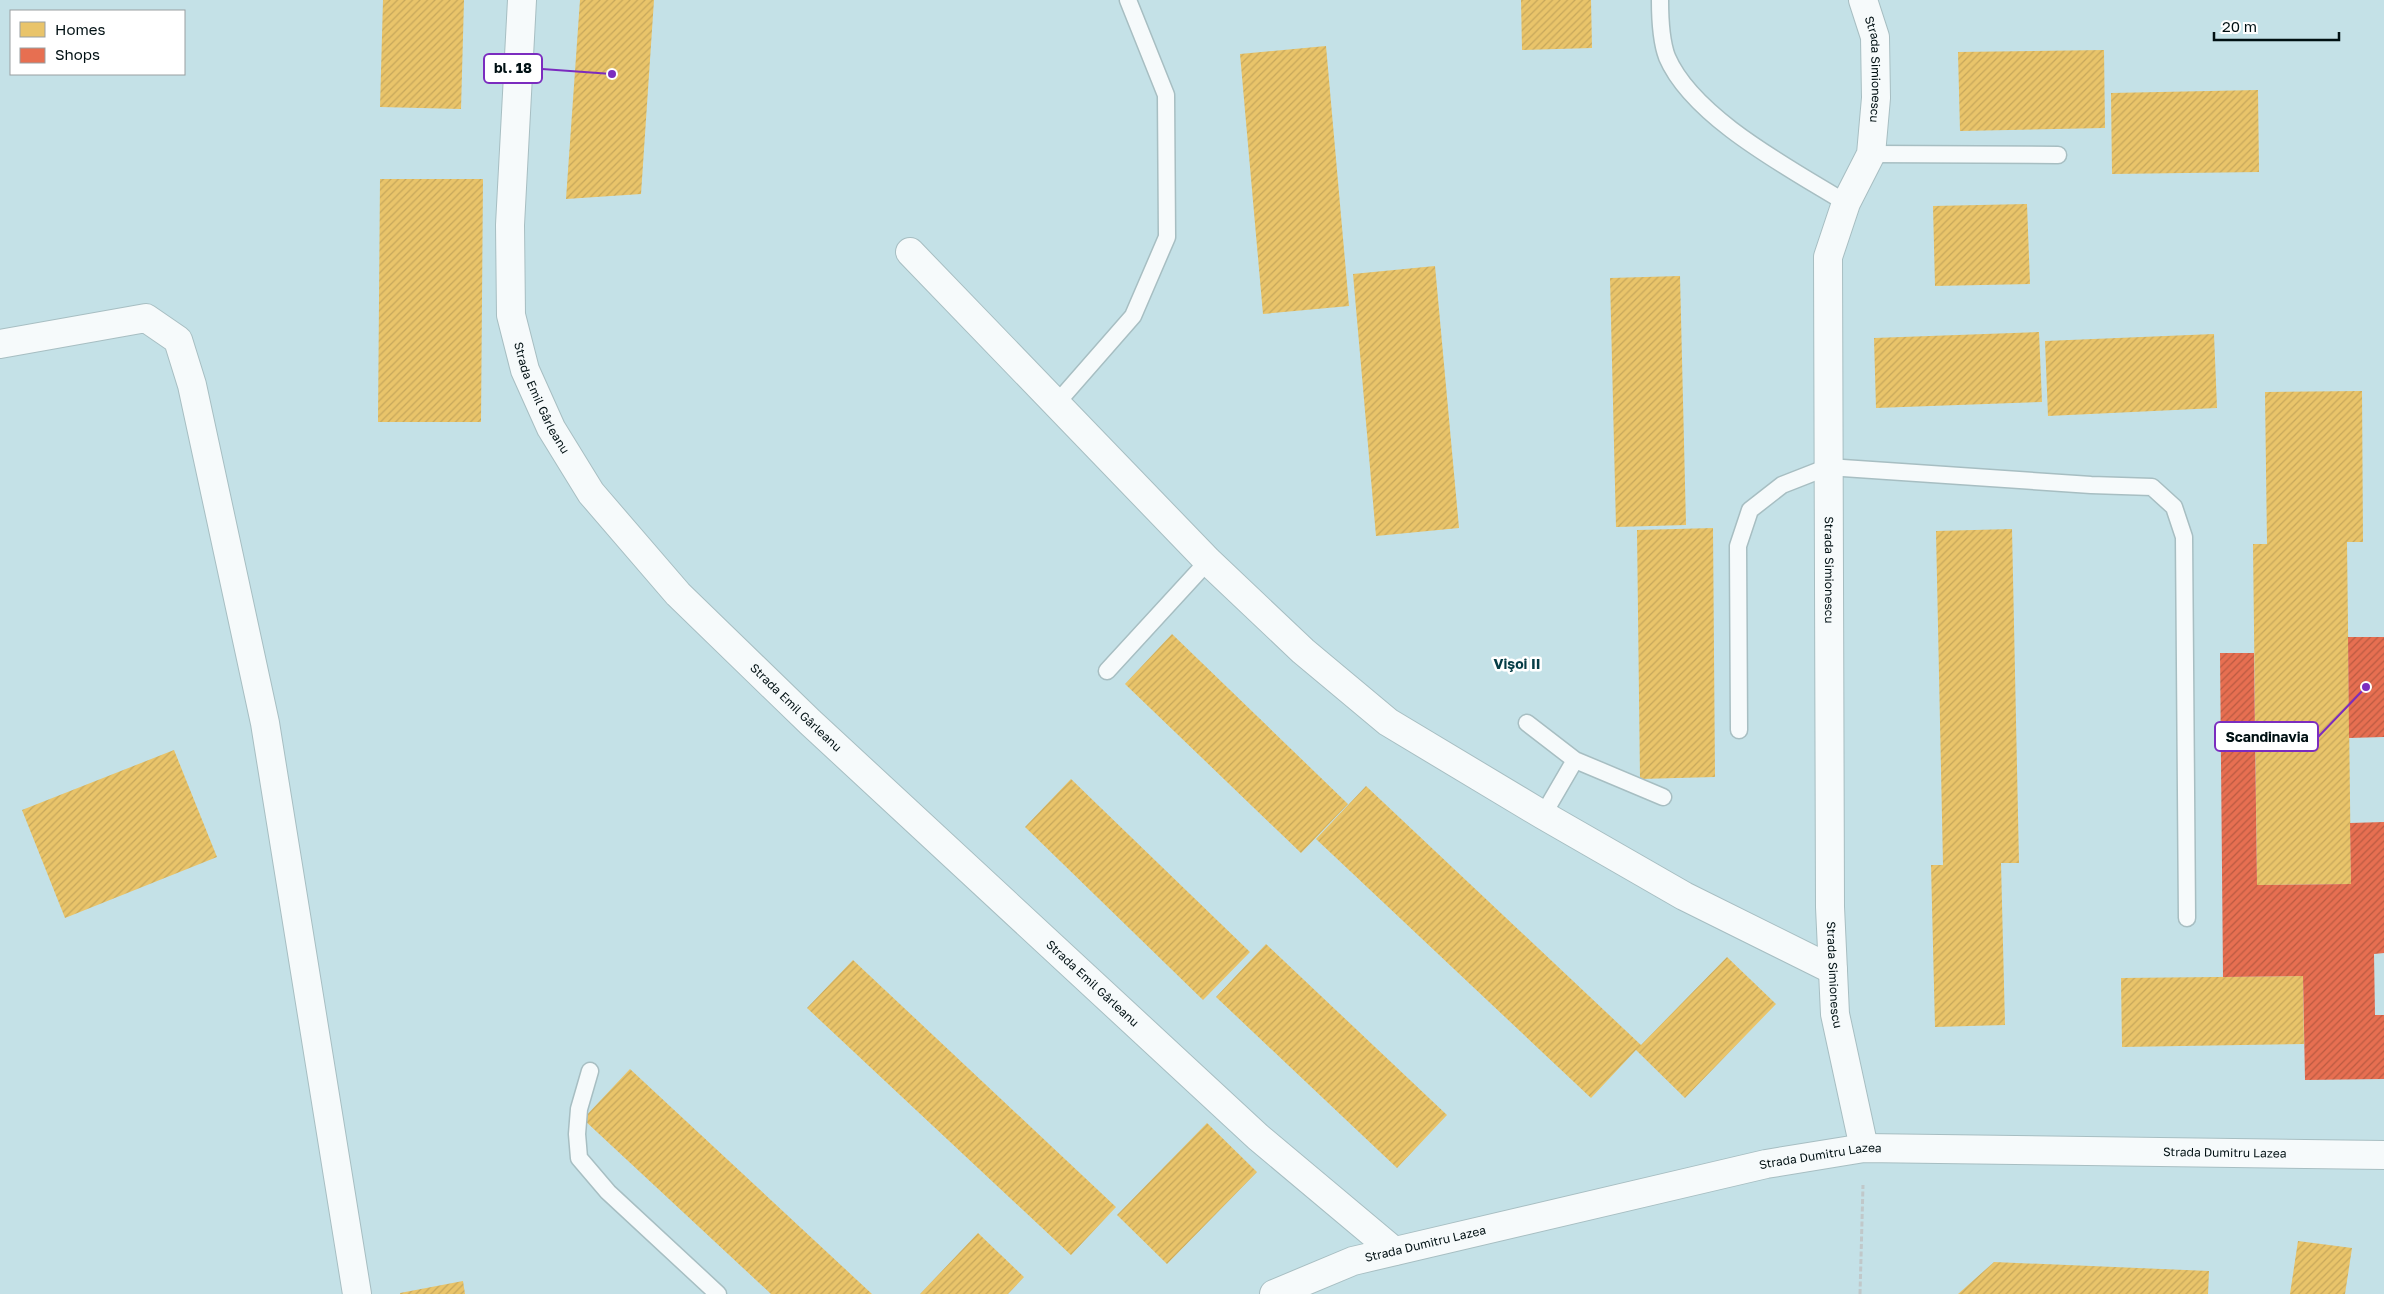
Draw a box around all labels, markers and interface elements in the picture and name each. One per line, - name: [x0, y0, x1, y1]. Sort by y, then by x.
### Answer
- legend: [10, 10, 185, 75]
- scale bar: [2214, 10, 2339, 42]
- street label: Strada Simionescu: [1862, 14, 1884, 123]
- text: 20 m: [2222, 17, 2257, 35]
- text: Homes: [55, 20, 105, 38]
- text: Shops: [55, 45, 100, 63]
- callout: bl. 18: [484, 54, 542, 83]
- text: bl. 18: [494, 59, 532, 76]
- street label: Strada Emil Gârleanu: [511, 340, 573, 456]
- street label: Strada Simionescu: [1822, 516, 1837, 624]
- district label: Vişoi II: [1494, 655, 1540, 672]
- street label: Strada Emil Gârleanu: [747, 660, 845, 755]
- callout: Scandinavia: [2215, 722, 2318, 751]
- text: Scandinavia: [2225, 728, 2309, 745]
- street label: Strada Simionescu: [1824, 921, 1846, 1030]
- street label: Strada Emil Gârleanu: [1043, 937, 1142, 1030]
- street label: Strada Dumitru Lazea: [1758, 1140, 1882, 1172]
- street label: Strada Dumitru Lazea: [2163, 1144, 2287, 1161]
- street label: Strada Dumitru Lazea: [1363, 1222, 1487, 1265]

